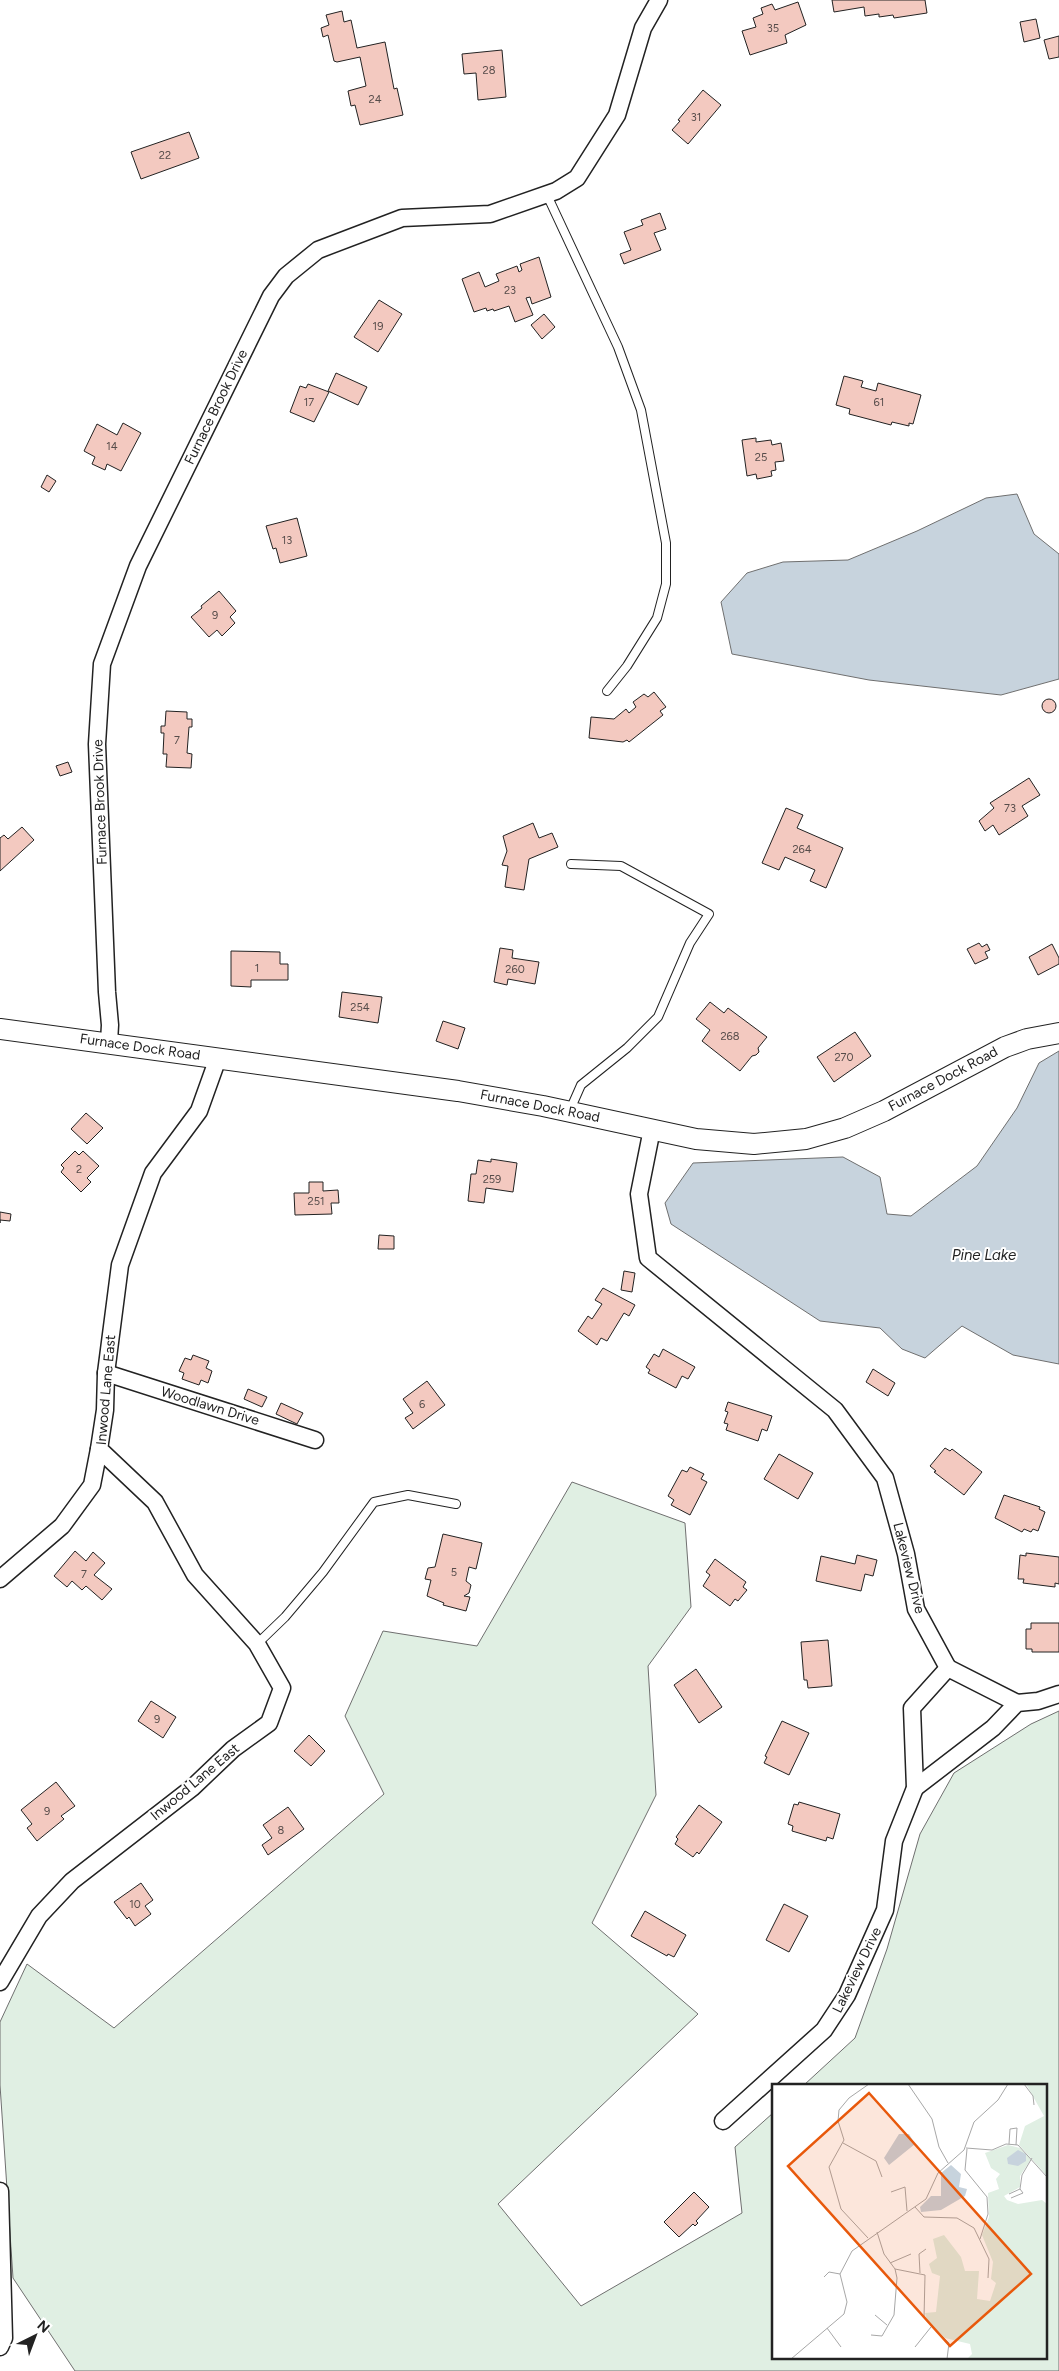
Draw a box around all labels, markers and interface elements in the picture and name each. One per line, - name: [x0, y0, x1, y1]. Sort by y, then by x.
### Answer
- house number: 35: [767, 22, 779, 35]
- house number: 28: [483, 64, 496, 77]
- house number: 24: [369, 93, 382, 106]
- house number: 31: [691, 111, 701, 124]
- house number: 22: [159, 149, 171, 162]
- house number: 23: [504, 284, 516, 297]
- house number: 19: [373, 320, 383, 333]
- street label: Furnace Brook Drive: [181, 346, 251, 467]
- house number: 17: [304, 396, 314, 409]
- house number: 61: [874, 396, 884, 409]
- house number: 14: [106, 440, 118, 453]
- house number: 25: [755, 451, 767, 464]
- house number: 13: [282, 534, 292, 547]
- house number: 9: [212, 609, 218, 622]
- house number: 7: [174, 734, 180, 747]
- street label: Furnace Brook Drive: [89, 738, 111, 865]
- house number: 73: [1004, 802, 1016, 815]
- house number: 264: [792, 843, 812, 856]
- house number: 1: [255, 962, 259, 975]
- house number: 260: [505, 963, 525, 976]
- house number: 254: [350, 1001, 370, 1014]
- street label: Furnace Dock Road: [79, 1030, 201, 1064]
- house number: 268: [720, 1030, 740, 1043]
- street label: Furnace Dock Road: [885, 1043, 1001, 1115]
- house number: 270: [834, 1051, 854, 1064]
- street label: Furnace Dock Road: [479, 1086, 601, 1126]
- house number: 2: [76, 1163, 82, 1176]
- house number: 259: [483, 1173, 501, 1186]
- house number: 251: [307, 1195, 325, 1208]
- water label: Pine Lake: [952, 1246, 1016, 1264]
- street label: Inwood Lane East: [93, 1334, 119, 1446]
- street label: Woodlawn Drive: [159, 1383, 262, 1429]
- house number: 6: [419, 1398, 425, 1411]
- street label: Lakeview Drive: [889, 1521, 929, 1616]
- house number: 5: [451, 1566, 457, 1579]
- house number: 7: [81, 1568, 87, 1581]
- house number: 9: [154, 1713, 160, 1726]
- street label: Inwood Lane East: [147, 1740, 243, 1824]
- house number: 9: [44, 1805, 50, 1818]
- house number: 8: [278, 1824, 285, 1837]
- house number: 10: [129, 1898, 141, 1911]
- street label: Lakeview Drive: [829, 1924, 885, 2016]
- inset map: [772, 2084, 1046, 2358]
- north arrow: [10, 2311, 60, 2361]
- text: N: [34, 2317, 53, 2337]

